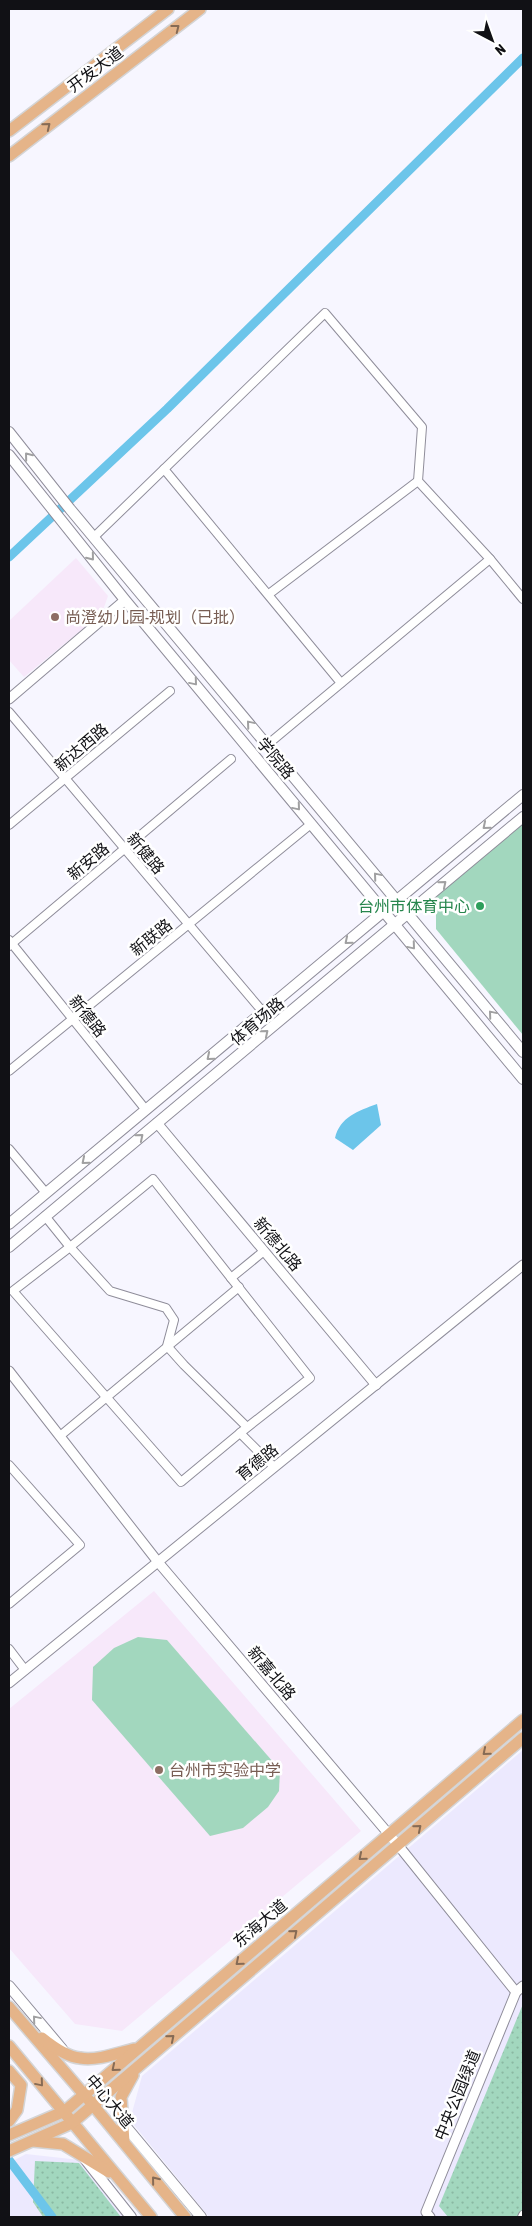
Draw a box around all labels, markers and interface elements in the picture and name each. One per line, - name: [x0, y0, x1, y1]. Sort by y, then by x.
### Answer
- north arrow: [467, 15, 517, 65]
- one-way arrow: [170, 25, 179, 33]
- text: N: [492, 41, 509, 59]
- street label: 开发大道: [64, 43, 126, 95]
- one-way arrow: [41, 123, 51, 132]
- one-way arrow: [26, 453, 34, 462]
- one-way arrow: [85, 551, 93, 560]
- place label: 尚澄幼儿园-规划（已批）: [65, 608, 245, 626]
- marker: 尚澄幼儿园-规划（已批）: [49, 611, 61, 623]
- one-way arrow: [188, 677, 197, 686]
- street label: 新达西路: [51, 720, 111, 774]
- one-way arrow: [247, 721, 256, 730]
- street label: 学院路: [254, 734, 298, 782]
- one-way arrow: [292, 802, 301, 811]
- one-way arrow: [483, 820, 492, 828]
- street label: 新健路: [124, 829, 168, 877]
- street label: 新安路: [64, 839, 112, 883]
- one-way arrow: [374, 873, 382, 882]
- one-way arrow: [438, 880, 447, 889]
- place label: 台州市体育中心: [358, 897, 470, 915]
- marker: 台州市体育中心: [474, 900, 486, 912]
- street label: 新联路: [127, 915, 175, 959]
- one-way arrow: [345, 936, 354, 944]
- one-way arrow: [407, 940, 415, 949]
- street label: 新德路: [66, 992, 110, 1040]
- street label: 体育场路: [227, 994, 287, 1048]
- one-way arrow: [489, 1011, 498, 1020]
- one-way arrow: [260, 1030, 269, 1039]
- one-way arrow: [207, 1051, 216, 1059]
- one-way arrow: [134, 1134, 143, 1142]
- one-way arrow: [82, 1155, 91, 1164]
- street label: 新德北路: [251, 1214, 305, 1274]
- street label: 育德路: [233, 1440, 281, 1484]
- street label: 新嘉北路: [245, 1643, 299, 1703]
- one-way arrow: [483, 1746, 492, 1754]
- place label: 台州市实验中学: [169, 1761, 281, 1779]
- marker: 台州市实验中学: [153, 1764, 165, 1776]
- one-way arrow: [413, 1824, 422, 1833]
- one-way arrow: [359, 1851, 368, 1860]
- street label: 东海大道: [230, 1896, 290, 1950]
- one-way arrow: [289, 1930, 298, 1939]
- one-way arrow: [235, 1957, 244, 1966]
- one-way arrow: [33, 2015, 42, 2024]
- one-way arrow: [165, 2035, 174, 2044]
- street label: 中央公园绿道: [431, 2047, 483, 2143]
- one-way arrow: [112, 2062, 121, 2070]
- street label: 中心大道: [83, 2071, 137, 2131]
- one-way arrow: [34, 2077, 43, 2086]
- one-way arrow: [151, 2176, 160, 2185]

